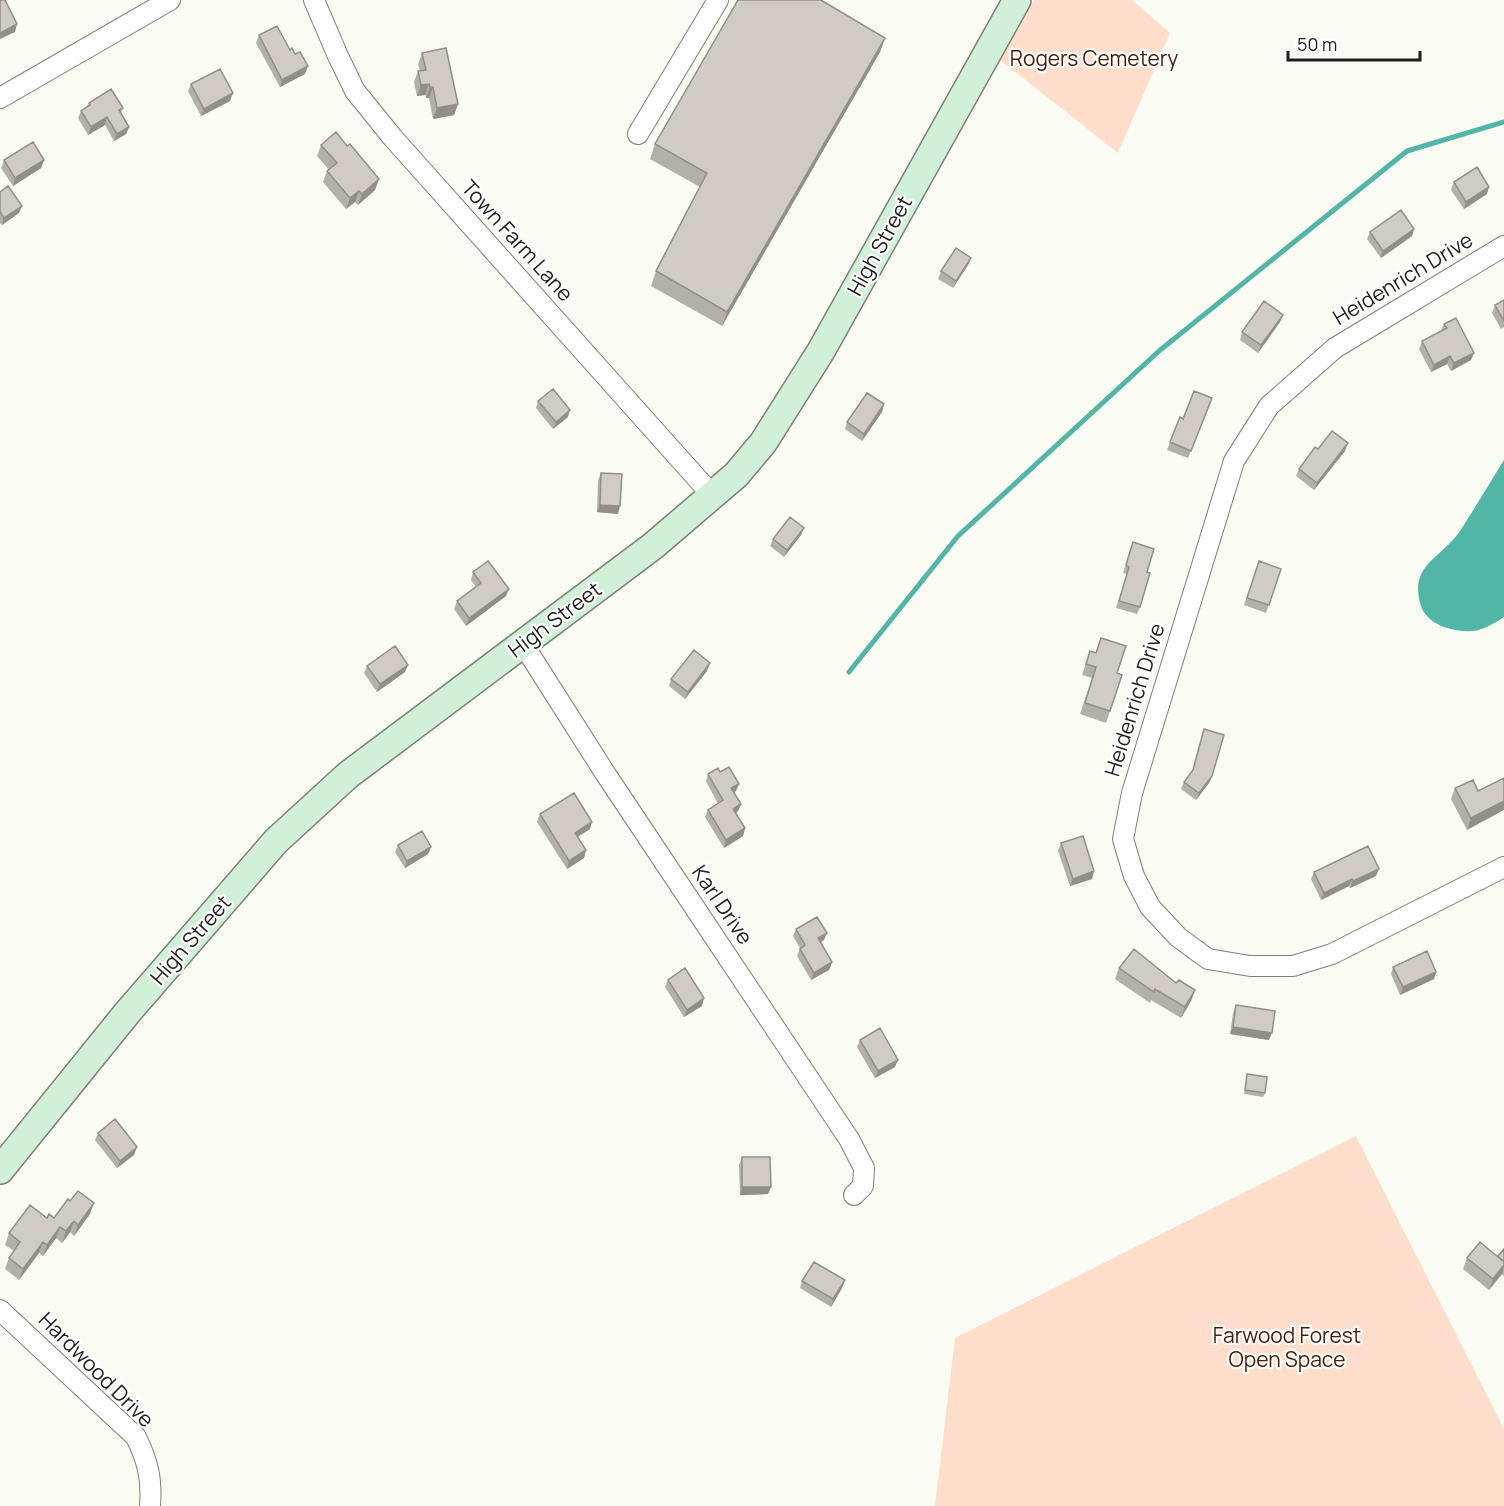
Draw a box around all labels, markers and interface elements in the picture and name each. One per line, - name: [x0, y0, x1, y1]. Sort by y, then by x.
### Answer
- scale bar: [1288, 24, 1420, 62]
- text: 50 m: [1297, 32, 1337, 56]
- park label: Rogers Cemetery: [1010, 44, 1178, 72]
- street label: Town Farm Lane: [456, 174, 580, 307]
- street label: High Street: [840, 191, 918, 300]
- street label: Heidenrich Drive: [1327, 225, 1478, 331]
- street label: High Street: [502, 575, 607, 664]
- street label: Heidenrich Drive: [1098, 620, 1171, 779]
- street label: Karl Drive: [686, 859, 760, 950]
- street label: High Street: [144, 889, 237, 990]
- street label: Hardwood Drive: [33, 1306, 160, 1433]
- park label: Farwood Forest Open Space: [1213, 1321, 1361, 1373]

